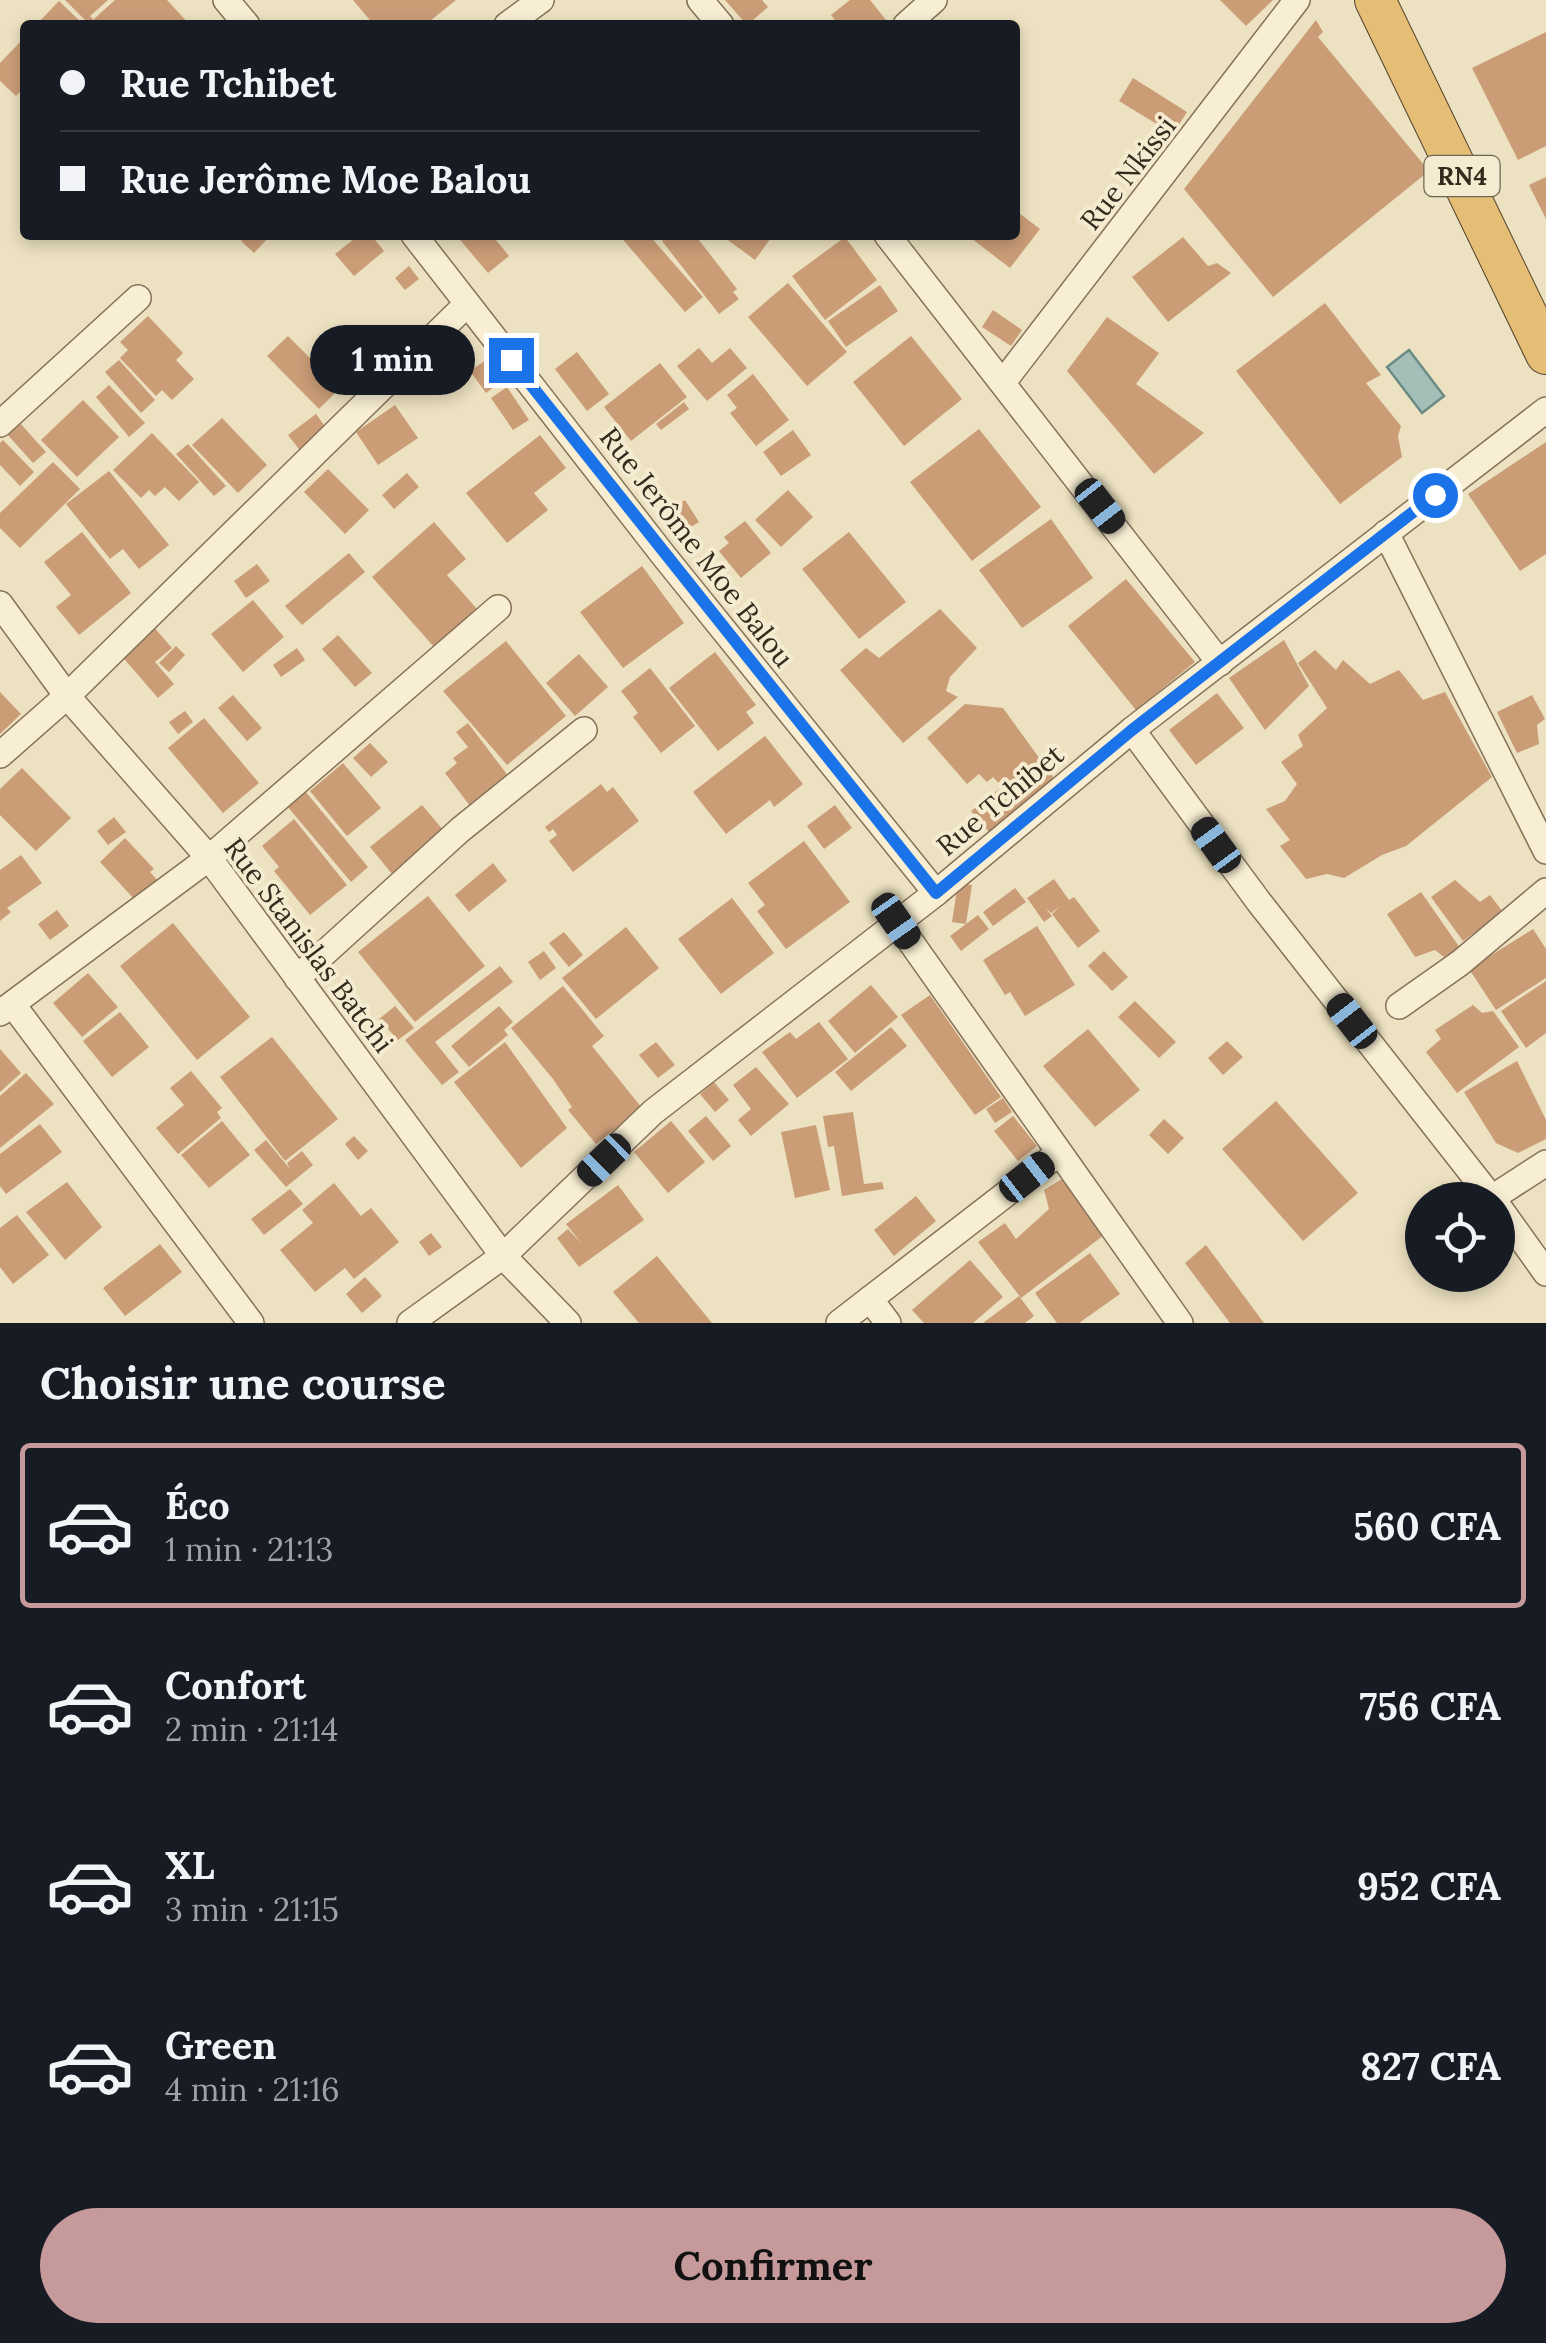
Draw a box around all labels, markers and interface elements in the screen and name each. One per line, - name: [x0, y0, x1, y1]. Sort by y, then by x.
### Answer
- text: Rue Tchibet: [120, 59, 336, 107]
- street label: Rue Nkissi: [1072, 109, 1184, 237]
- text: Rue Jerôme Moe Balou: [120, 155, 531, 203]
- road number: RN4: [1424, 156, 1500, 196]
- callout: 1 min: [311, 325, 476, 395]
- route end: [489, 338, 534, 383]
- text: 1 min: [352, 339, 433, 380]
- street label: Rue Jerôme Moe Balou: [592, 420, 802, 674]
- car: [1070, 473, 1130, 539]
- route start: [1413, 473, 1458, 518]
- street label: Rue Tchibet: [929, 736, 1071, 864]
- car: [1186, 812, 1246, 878]
- street label: Rue Stanislas Batchi: [216, 830, 402, 1060]
- car: [867, 888, 925, 954]
- car: [1322, 988, 1382, 1054]
- car: [572, 1128, 636, 1192]
- car: [994, 1147, 1060, 1207]
- map controls: [1405, 1182, 1515, 1292]
- button: locate: [1405, 1182, 1515, 1292]
- text: Choisir une course: [40, 1354, 446, 1411]
- icon: car: [45, 1481, 135, 1571]
- text: Éco: [165, 1481, 230, 1529]
- text: 560 CFA: [1353, 1502, 1501, 1550]
- text: 1 min · 21:13: [165, 1529, 333, 1570]
- icon: car: [45, 1661, 135, 1751]
- text: Confort: [165, 1661, 306, 1709]
- text: 756 CFA: [1360, 1682, 1501, 1730]
- text: 2 min · 21:14: [165, 1709, 338, 1750]
- icon: car: [45, 1841, 135, 1931]
- text: XL: [165, 1841, 215, 1889]
- text: 952 CFA: [1357, 1862, 1501, 1910]
- text: 3 min · 21:15: [165, 1889, 339, 1930]
- icon: car: [45, 2021, 135, 2111]
- text: Green: [165, 2021, 277, 2069]
- text: 827 CFA: [1360, 2042, 1501, 2090]
- text: 4 min · 21:16: [165, 2069, 340, 2110]
- button: Confirmer: [40, 2208, 1506, 2323]

